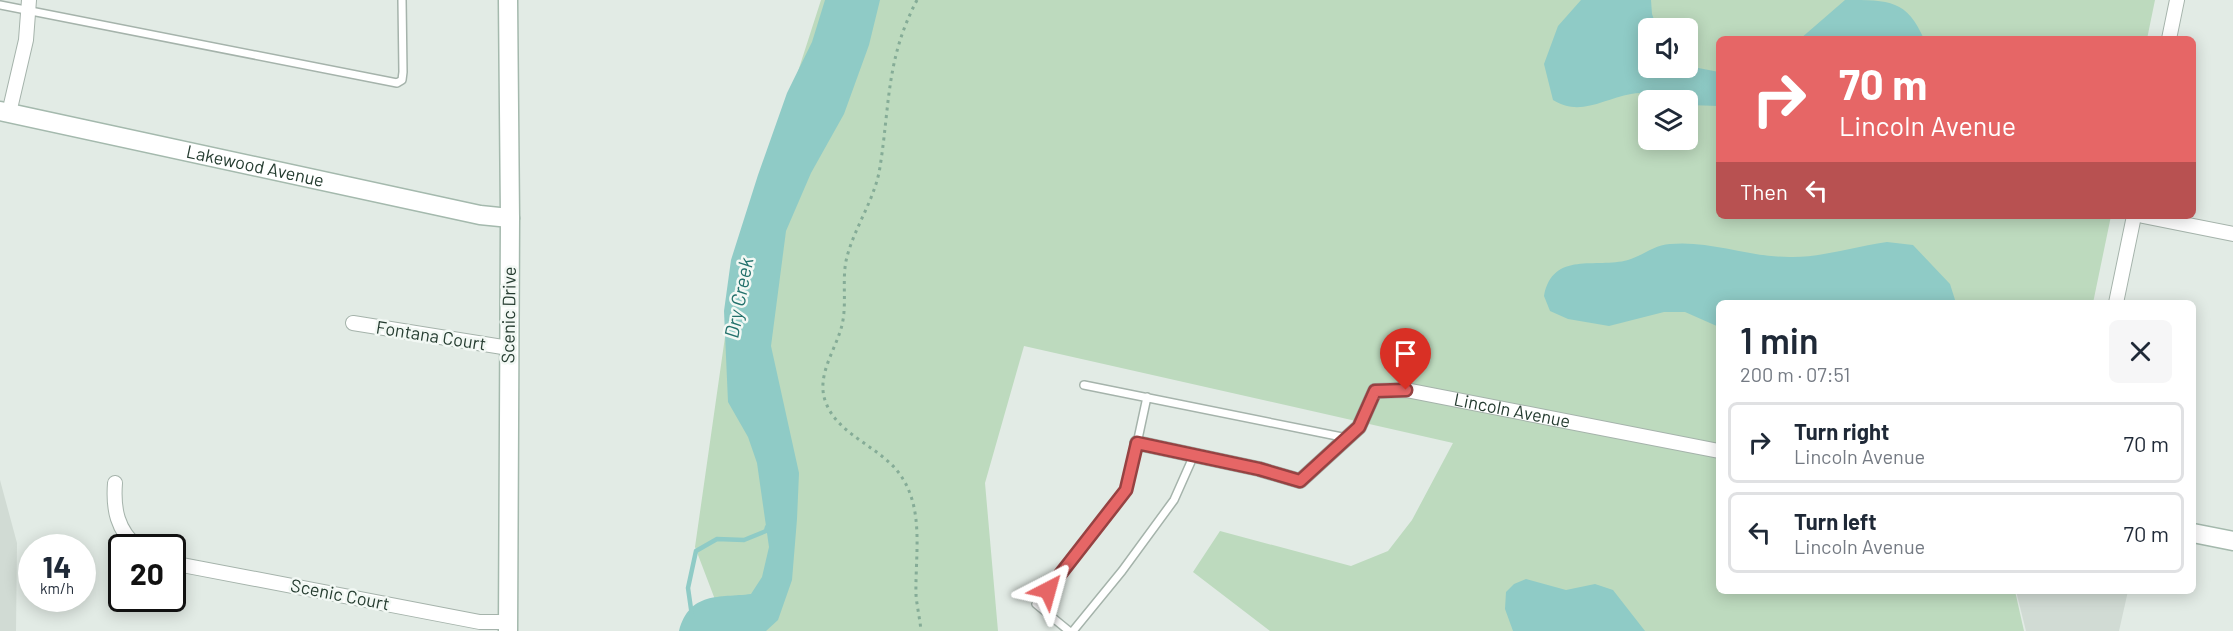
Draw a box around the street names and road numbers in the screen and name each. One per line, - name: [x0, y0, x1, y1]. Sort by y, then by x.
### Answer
- street label: Lakewood Avenue: [184, 140, 326, 191]
- street label: Scenic Drive: [496, 266, 520, 364]
- street label: Fontana Court: [375, 315, 488, 355]
- street label: Lincoln Avenue: [1452, 388, 1572, 432]
- street label: Scenic Court: [289, 574, 392, 614]

